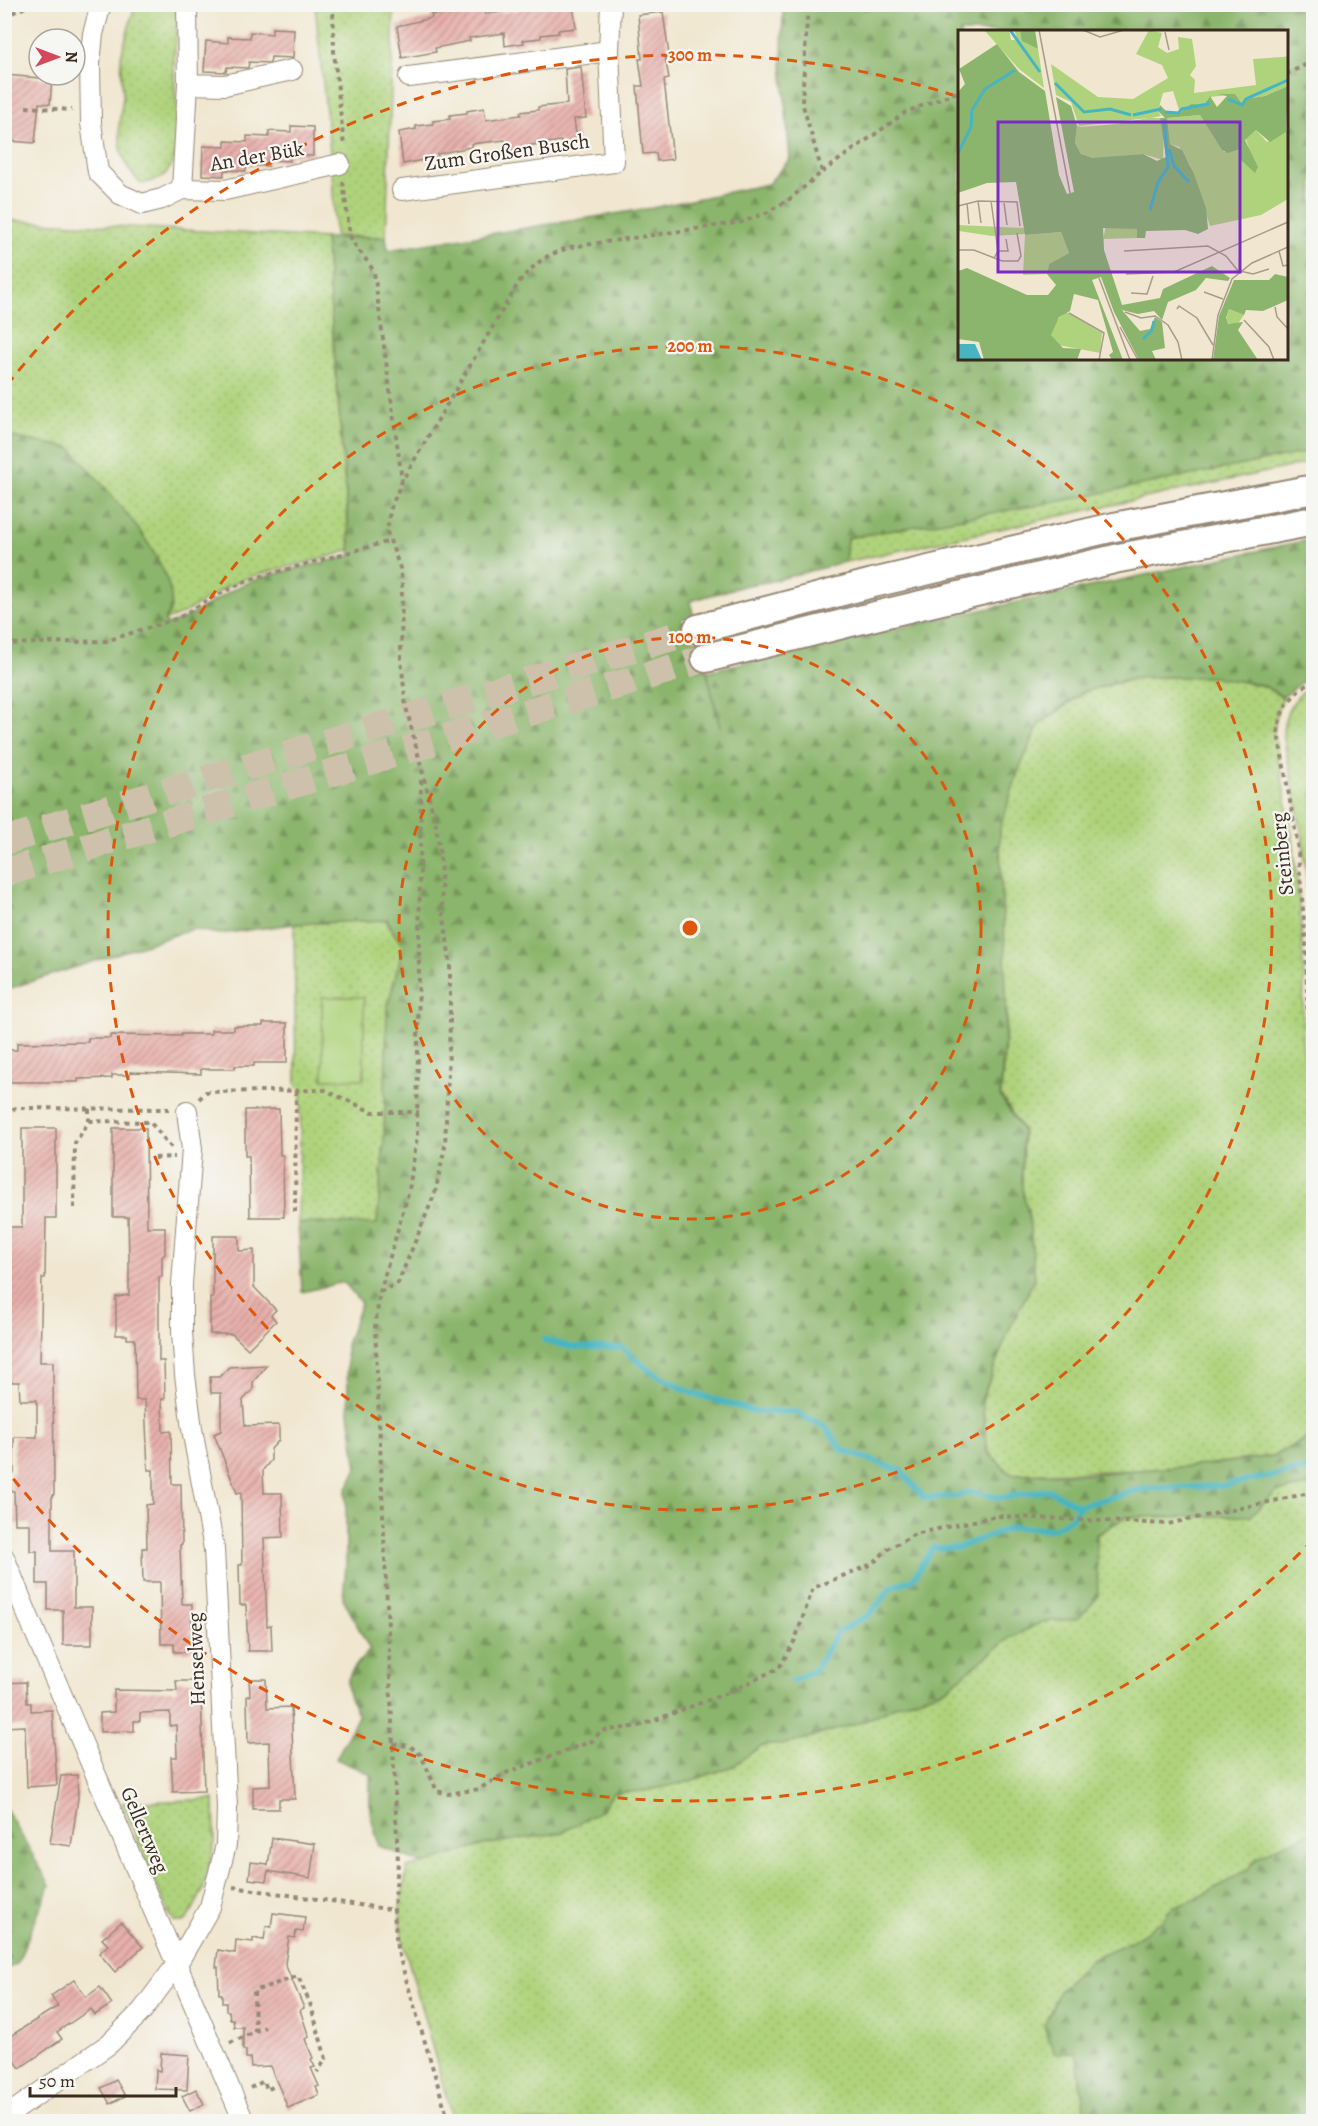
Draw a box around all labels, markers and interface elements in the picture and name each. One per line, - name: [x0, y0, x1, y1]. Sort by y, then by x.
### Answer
- north arrow: [27, 27, 87, 87]
- inset map: [958, 30, 1288, 360]
- text: 300 m: [668, 43, 712, 67]
- text: N: [60, 51, 82, 63]
- street label: Zum Großen Busch: [423, 127, 591, 177]
- street label: An der Bük: [207, 134, 307, 178]
- text: 200 m: [667, 334, 713, 358]
- text: 100 m: [669, 625, 711, 649]
- street label: Steinberg: [1264, 811, 1300, 897]
- centre of rings: [680, 918, 700, 938]
- street label: Henselweg: [180, 1611, 212, 1706]
- street label: Gellertweg: [114, 1782, 176, 1878]
- scale bar: [30, 2060, 176, 2098]
- text: 50 m: [39, 2069, 75, 2093]

